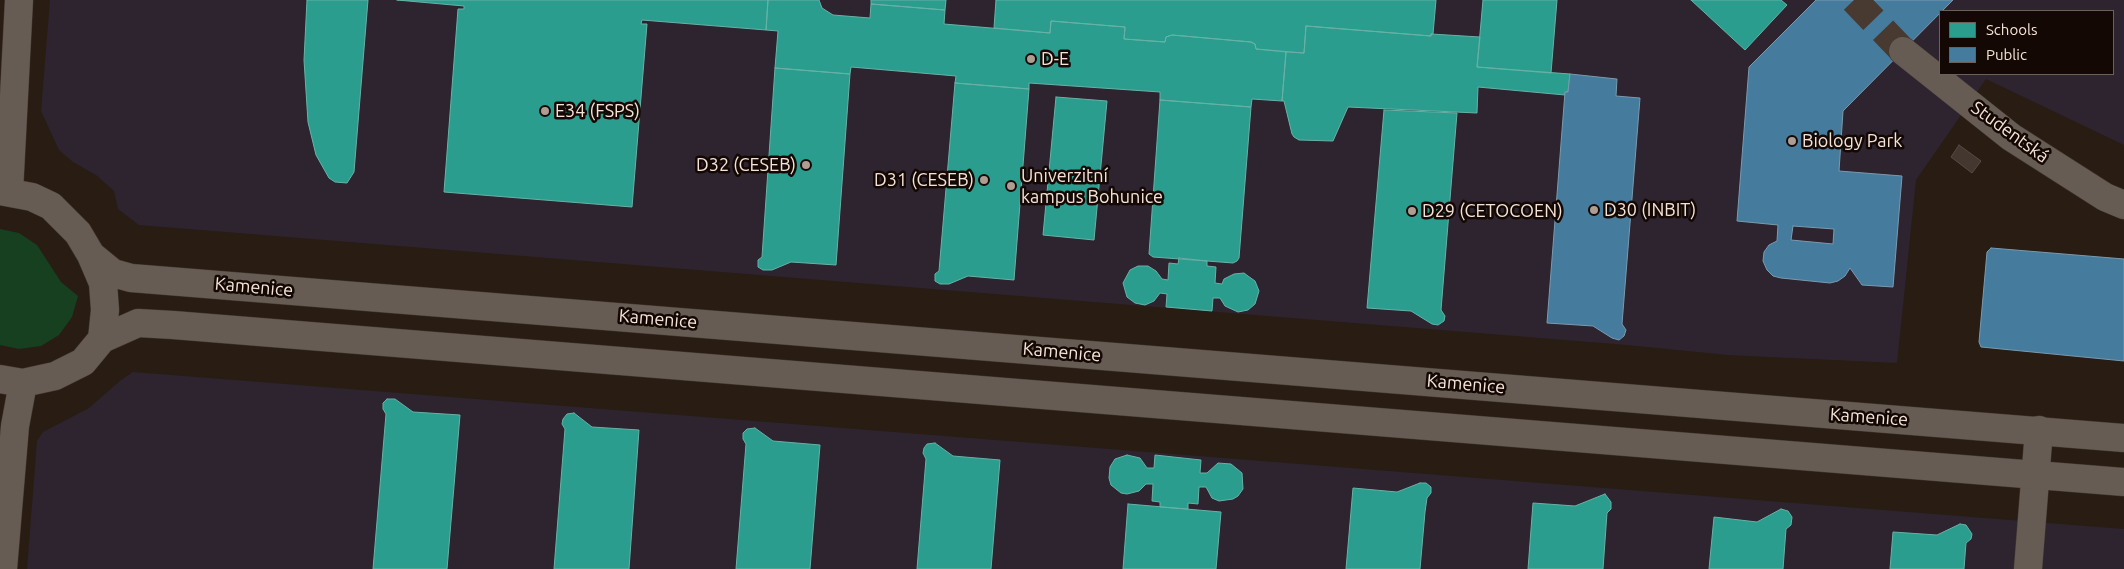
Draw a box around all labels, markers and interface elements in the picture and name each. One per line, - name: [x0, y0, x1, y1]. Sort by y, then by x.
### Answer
- legend: [1939, 10, 2114, 75]
- text: Schools: [1986, 21, 2037, 38]
- text: Public: [1986, 46, 2027, 63]
- place label: D-E: [1041, 48, 1069, 70]
- marker: D-E: [1025, 53, 1037, 65]
- street label: Studentská: [1967, 97, 2053, 167]
- place label: E34 (FSPS): [555, 100, 640, 122]
- marker: E34 (FSPS): [539, 105, 551, 117]
- place label: Biology Park: [1802, 130, 1902, 152]
- marker: Biology Park: [1786, 135, 1798, 147]
- place label: D32 (CESEB): [696, 154, 796, 176]
- marker: D32 (CESEB): [800, 159, 812, 171]
- place label: Univerzitní kampus Bohunice: [1021, 165, 1163, 208]
- place label: D31 (CESEB): [874, 169, 974, 191]
- marker: D31 (CESEB): [978, 174, 990, 186]
- marker: Univerzitní kampus Bohunice: [1005, 180, 1017, 192]
- place label: D30 (INBIT): [1604, 199, 1696, 221]
- place label: D29 (CETOCOEN): [1422, 200, 1563, 222]
- marker: D30 (INBIT): [1588, 204, 1600, 216]
- marker: D29 (CETOCOEN): [1406, 205, 1418, 217]
- street label: Kamenice: [214, 273, 294, 301]
- street label: Kamenice: [618, 305, 698, 333]
- street label: Kamenice: [1022, 338, 1102, 366]
- street label: Kamenice: [1426, 370, 1506, 398]
- street label: Kamenice: [1829, 403, 1909, 431]

